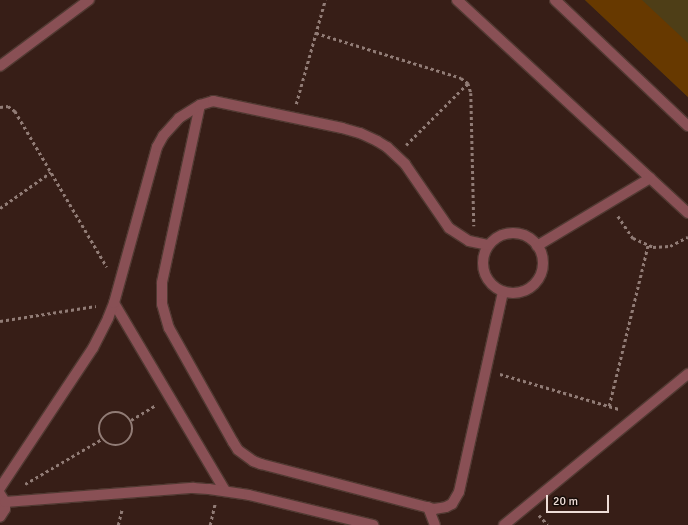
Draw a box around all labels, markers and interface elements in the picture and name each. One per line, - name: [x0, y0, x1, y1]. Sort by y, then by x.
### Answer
- scale bar: [548, 487, 611, 513]
- text: 20 m: [553, 494, 578, 509]

